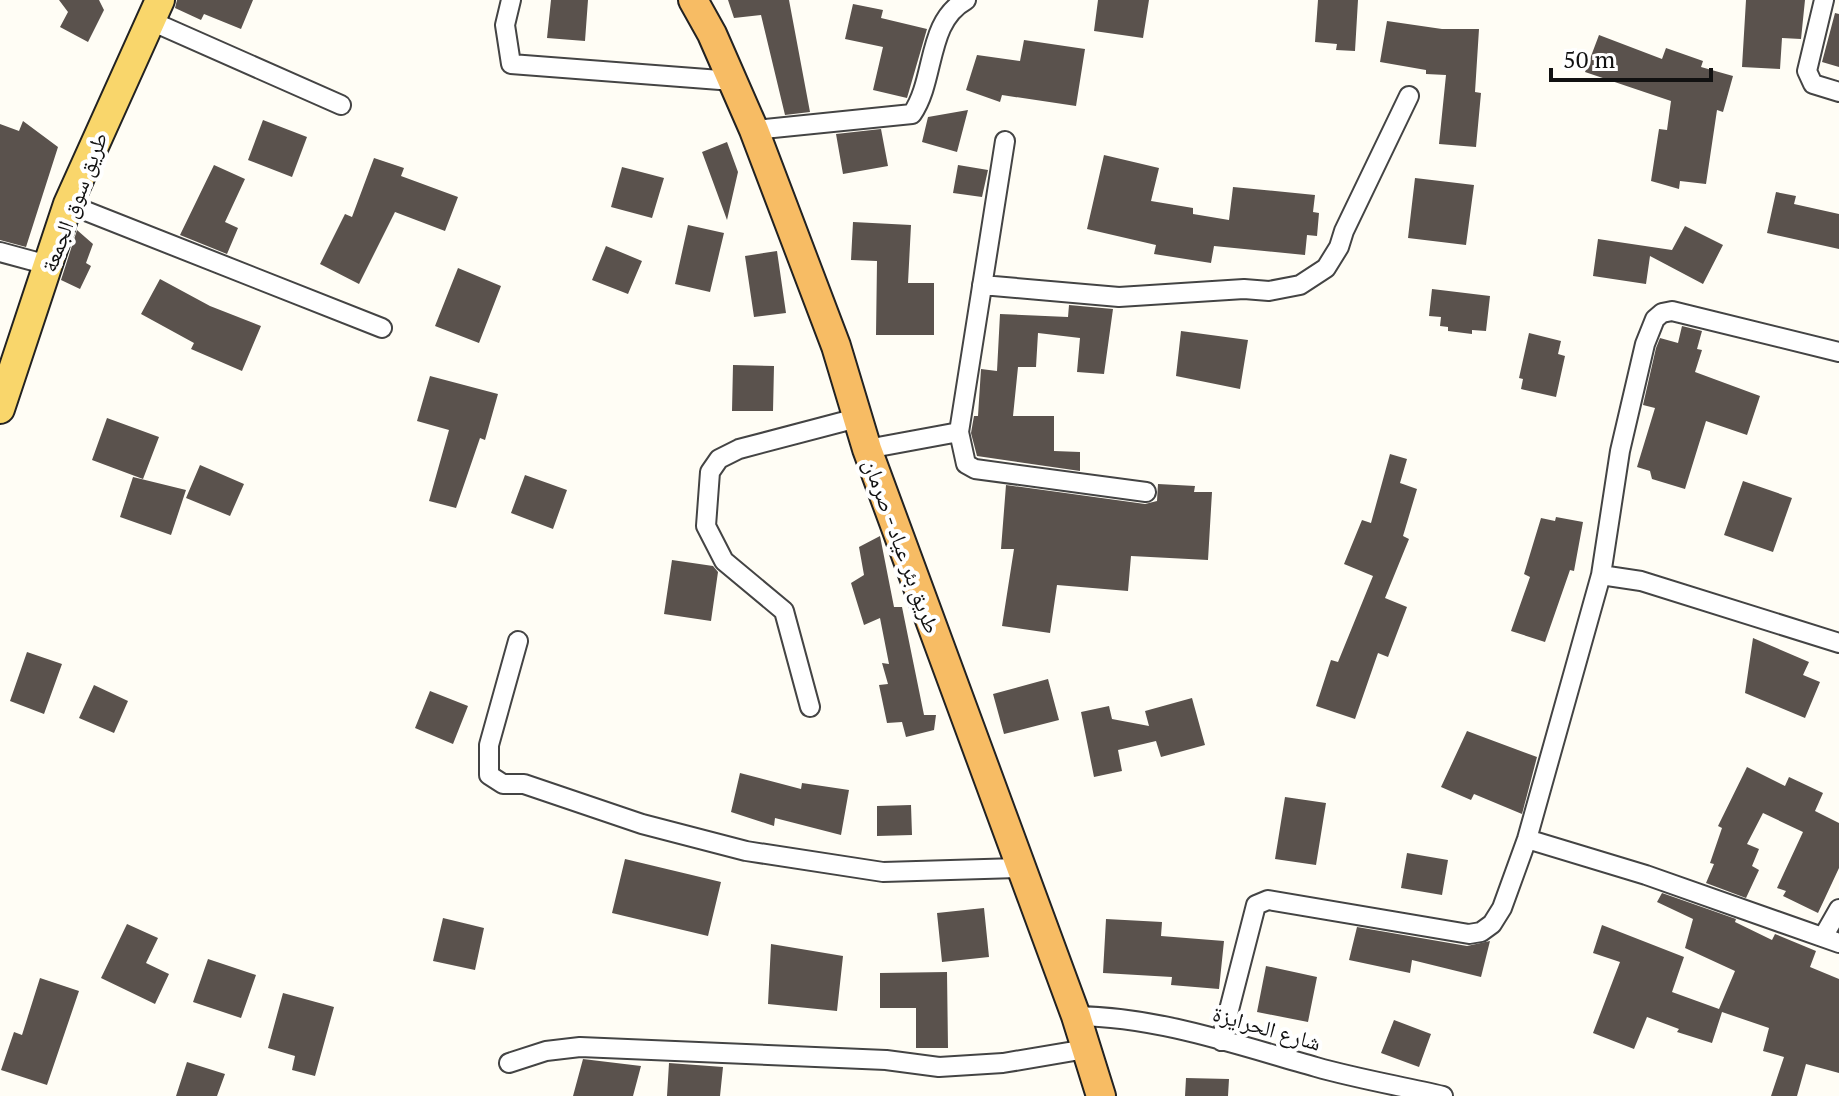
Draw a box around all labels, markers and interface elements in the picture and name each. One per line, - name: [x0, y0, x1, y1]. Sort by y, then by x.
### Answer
- scale bar: [1551, 32, 1711, 82]
- text: 50 m: [1563, 43, 1615, 75]
- street label: طريق سوق الجمعة: [34, 128, 113, 276]
- street label: طريق بئر عياد - صرمان: [857, 455, 948, 637]
- street label: شارع الحرايزة: [1210, 998, 1325, 1057]

